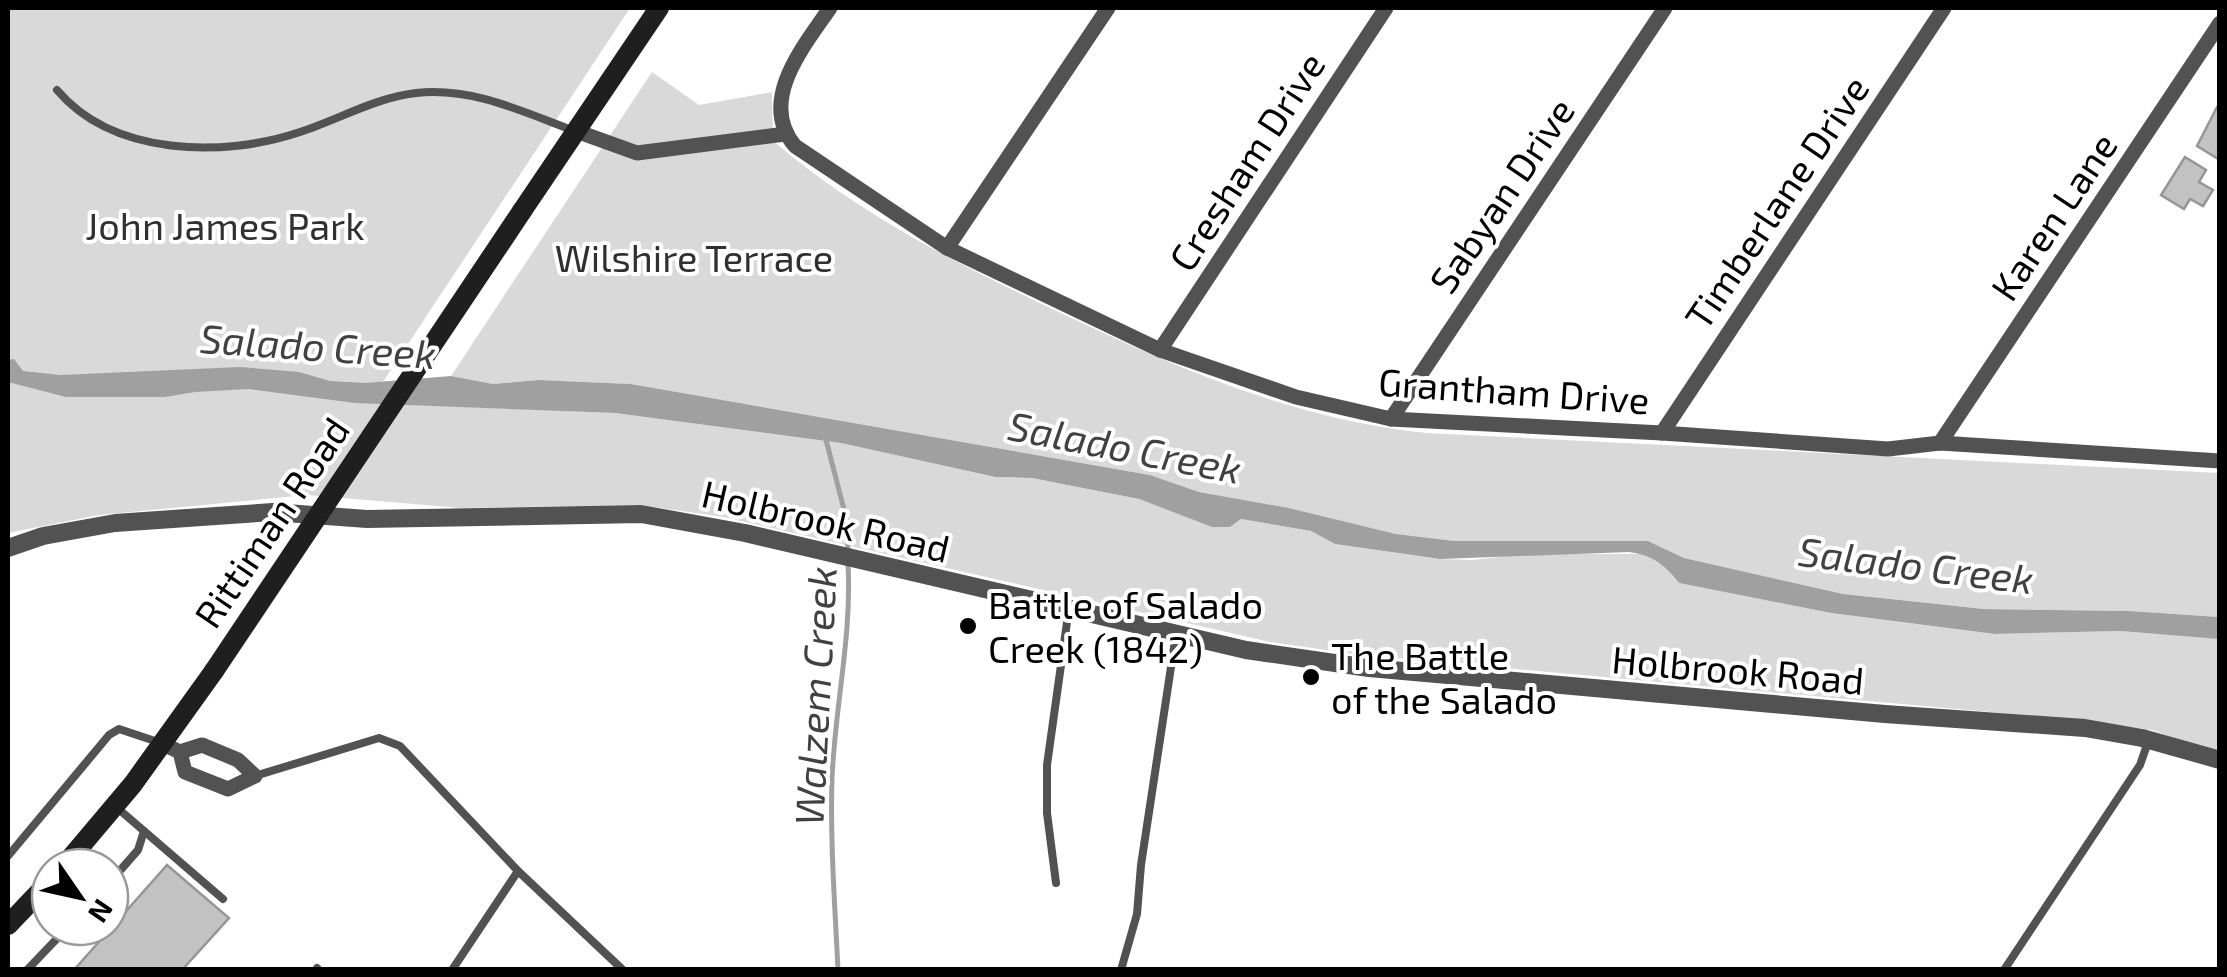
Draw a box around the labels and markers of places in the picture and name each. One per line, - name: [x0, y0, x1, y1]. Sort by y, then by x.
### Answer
- place label: Battle of Salado Creek (1842): [988, 581, 1263, 671]
- marker: Battle of Salado Creek (1842): [957, 615, 979, 637]
- place label: The Battle of the Salado: [1331, 632, 1557, 722]
- marker: The Battle of the Salado: [1300, 666, 1322, 688]

